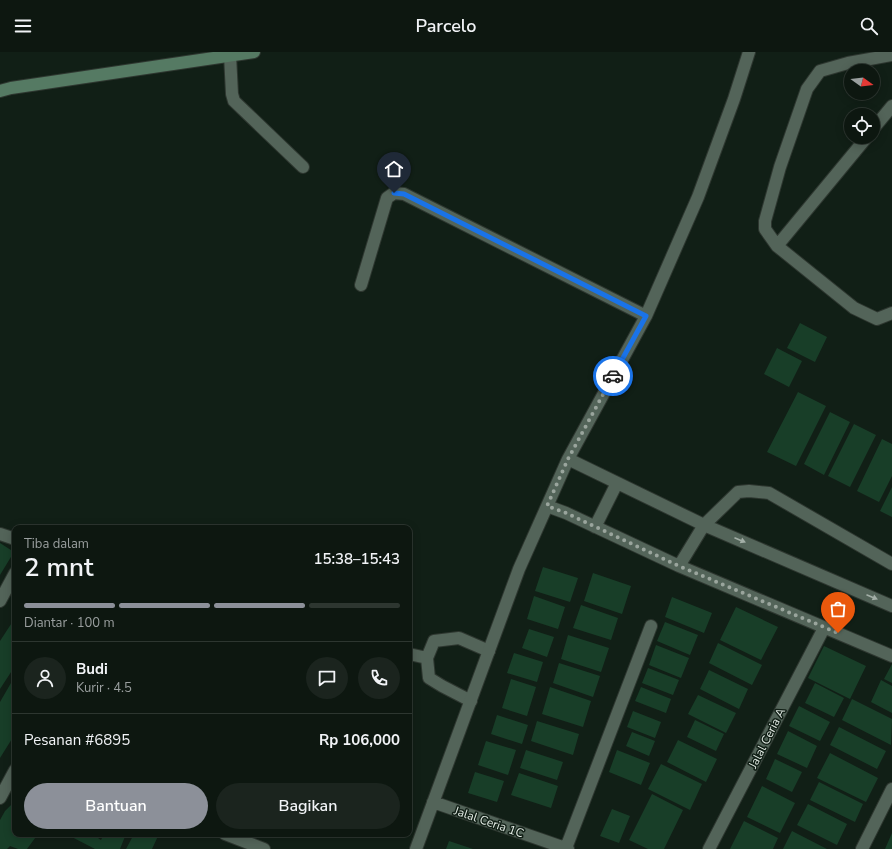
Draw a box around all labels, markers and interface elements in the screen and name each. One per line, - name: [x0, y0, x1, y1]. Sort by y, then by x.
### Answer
- text: Parcelo: [416, 14, 476, 38]
- icon: menu: [12, 15, 34, 37]
- icon: search: [858, 15, 880, 37]
- north arrow: [844, 64, 880, 100]
- map controls: [844, 64, 880, 144]
- button: locate: [844, 108, 880, 144]
- pin: [377, 152, 411, 193]
- icon: home: [383, 158, 405, 180]
- courier: [593, 356, 633, 396]
- icon: car: [602, 365, 624, 387]
- text: Tiba dalam: [24, 535, 89, 553]
- one-way arrow: [734, 537, 745, 543]
- text: 15:38–15:43: [313, 549, 400, 569]
- text: 2 mnt: [24, 550, 93, 585]
- pin: [821, 592, 855, 633]
- one-way arrow: [866, 594, 878, 601]
- icon: bag: [827, 598, 849, 620]
- text: Diantar · 100 m: [24, 614, 115, 632]
- button: person: [24, 657, 66, 699]
- button: chat: [306, 657, 348, 699]
- button: phone: [358, 657, 400, 699]
- text: Budi: [76, 659, 108, 679]
- text: Kurir · 4.5: [76, 679, 132, 697]
- street label: Jalal Ceria A: [744, 705, 789, 772]
- text: Pesanan #6895: [24, 730, 130, 750]
- text: Rp 106,000: [319, 730, 400, 750]
- button: Bantuan: [24, 783, 208, 829]
- button: Bagikan: [216, 783, 400, 829]
- street label: Jalal Ceria 1C: [451, 802, 526, 841]

